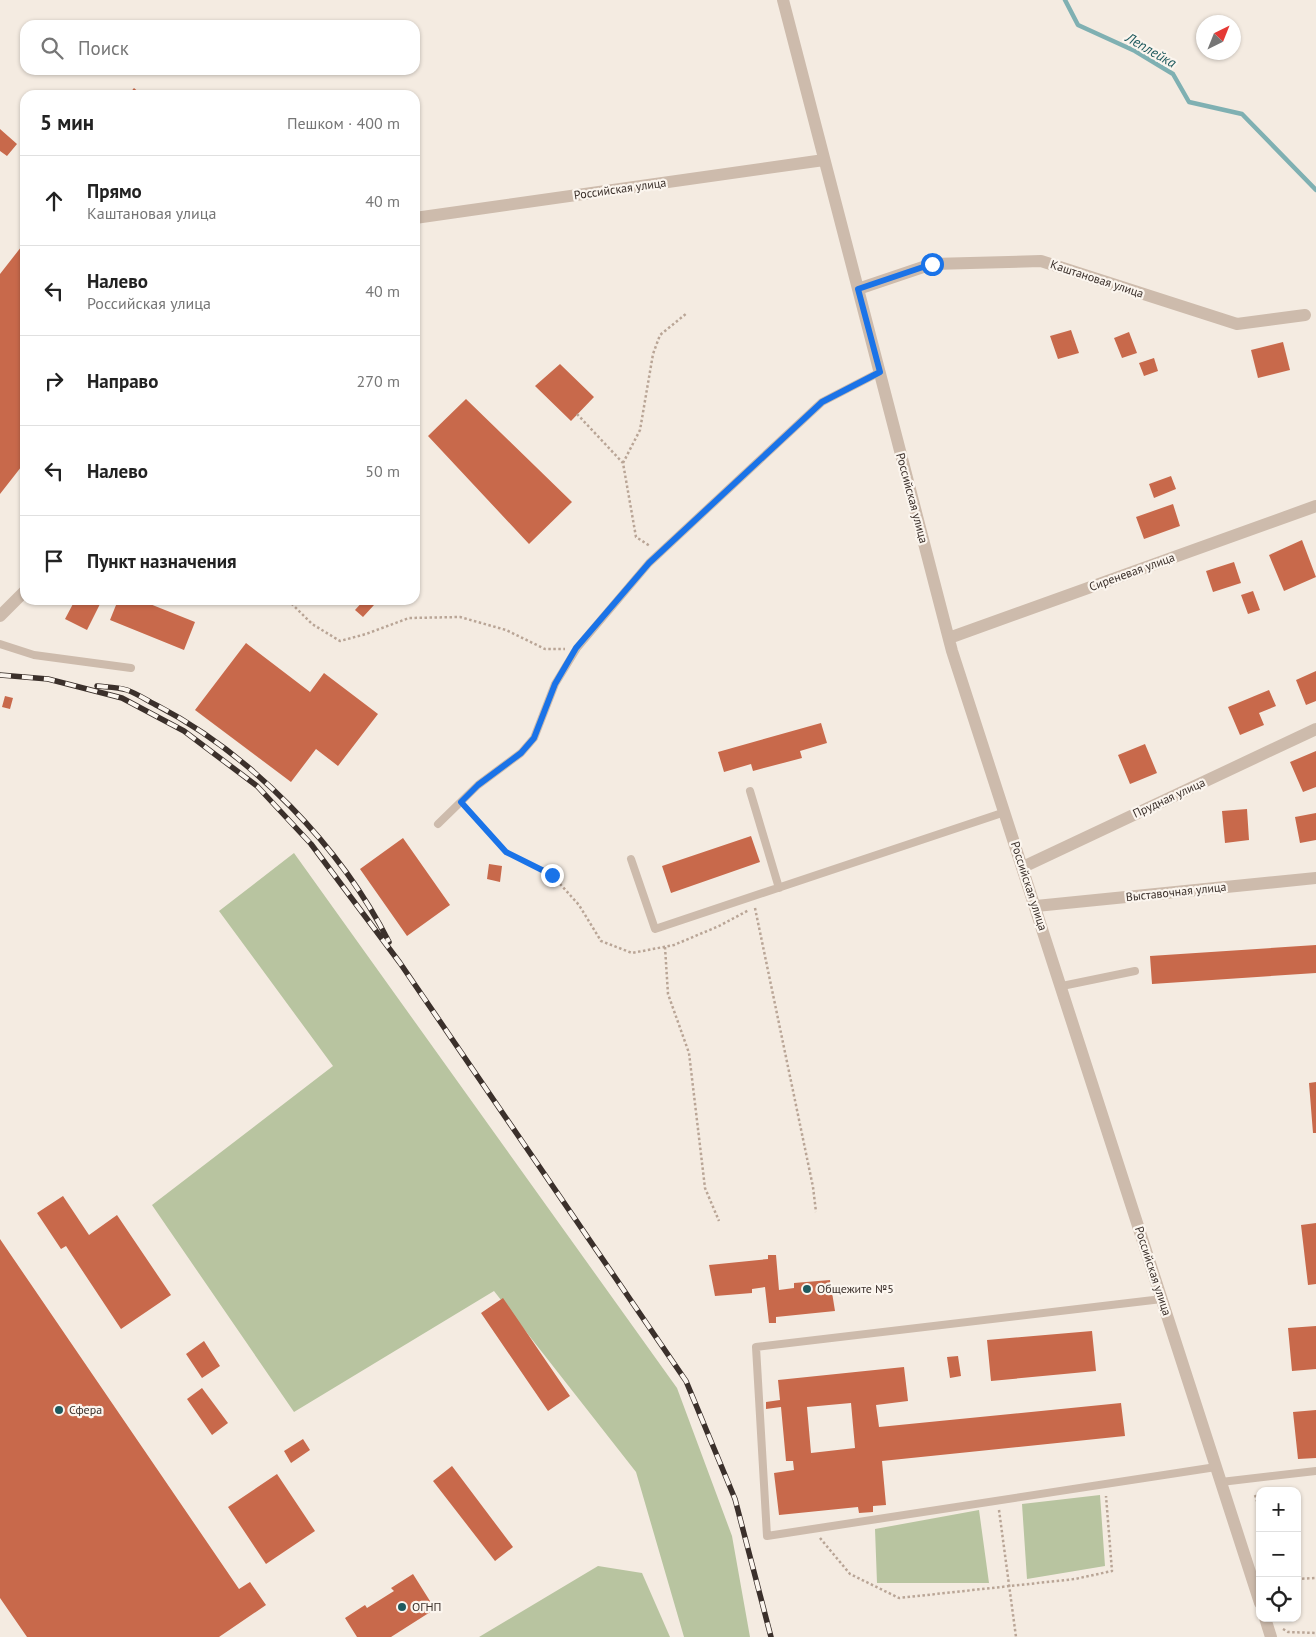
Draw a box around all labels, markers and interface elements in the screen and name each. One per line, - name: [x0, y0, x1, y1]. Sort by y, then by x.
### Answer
- north arrow: [1196, 15, 1241, 60]
- search box: [20, 20, 420, 75]
- water label: Леплейка: [1122, 28, 1180, 72]
- icon: search: [38, 34, 66, 62]
- text: Поиск: [78, 36, 129, 60]
- text: 5 мин: [40, 109, 94, 136]
- text: Пешком · 400 m: [287, 113, 400, 133]
- street label: Российская улица: [573, 175, 667, 202]
- text: Прямо: [87, 179, 142, 203]
- icon: ahead: [40, 187, 68, 215]
- text: 40 m: [365, 191, 400, 211]
- text: Каштановая улица: [87, 203, 217, 223]
- route start: [921, 253, 944, 276]
- street label: Каштановая улица: [1049, 256, 1146, 301]
- text: Налево: [87, 269, 148, 293]
- icon: left: [40, 277, 68, 305]
- text: 40 m: [365, 281, 400, 301]
- text: Российская улица: [87, 293, 211, 313]
- icon: right: [40, 367, 68, 395]
- text: Направо: [87, 369, 158, 393]
- text: 270 m: [357, 371, 400, 391]
- street label: Российская улица: [893, 451, 932, 545]
- icon: left: [40, 457, 68, 485]
- text: Налево: [87, 459, 148, 483]
- text: 50 m: [365, 461, 400, 481]
- icon: arrive: [40, 547, 68, 575]
- text: Пункт назначения: [87, 549, 237, 573]
- street label: Сиреневая улица: [1087, 549, 1177, 594]
- street label: Прудная улица: [1130, 774, 1207, 821]
- street label: Российская улица: [1008, 839, 1051, 932]
- route end: [541, 864, 564, 887]
- street label: Выставочная улица: [1125, 879, 1227, 904]
- street label: Российская улица: [1132, 1224, 1175, 1317]
- place label: Общежите №5: [817, 1281, 894, 1296]
- marker: Общежите №5: [801, 1283, 813, 1295]
- place label: Сфера: [69, 1402, 102, 1417]
- marker: Сфера: [53, 1404, 65, 1416]
- map controls: [1256, 1487, 1301, 1622]
- button: +: [1256, 1487, 1301, 1532]
- button: −: [1256, 1532, 1301, 1577]
- button: locate: [1256, 1577, 1301, 1622]
- place label: ОГНП: [412, 1599, 441, 1614]
- marker: ОГНП: [396, 1601, 408, 1613]

